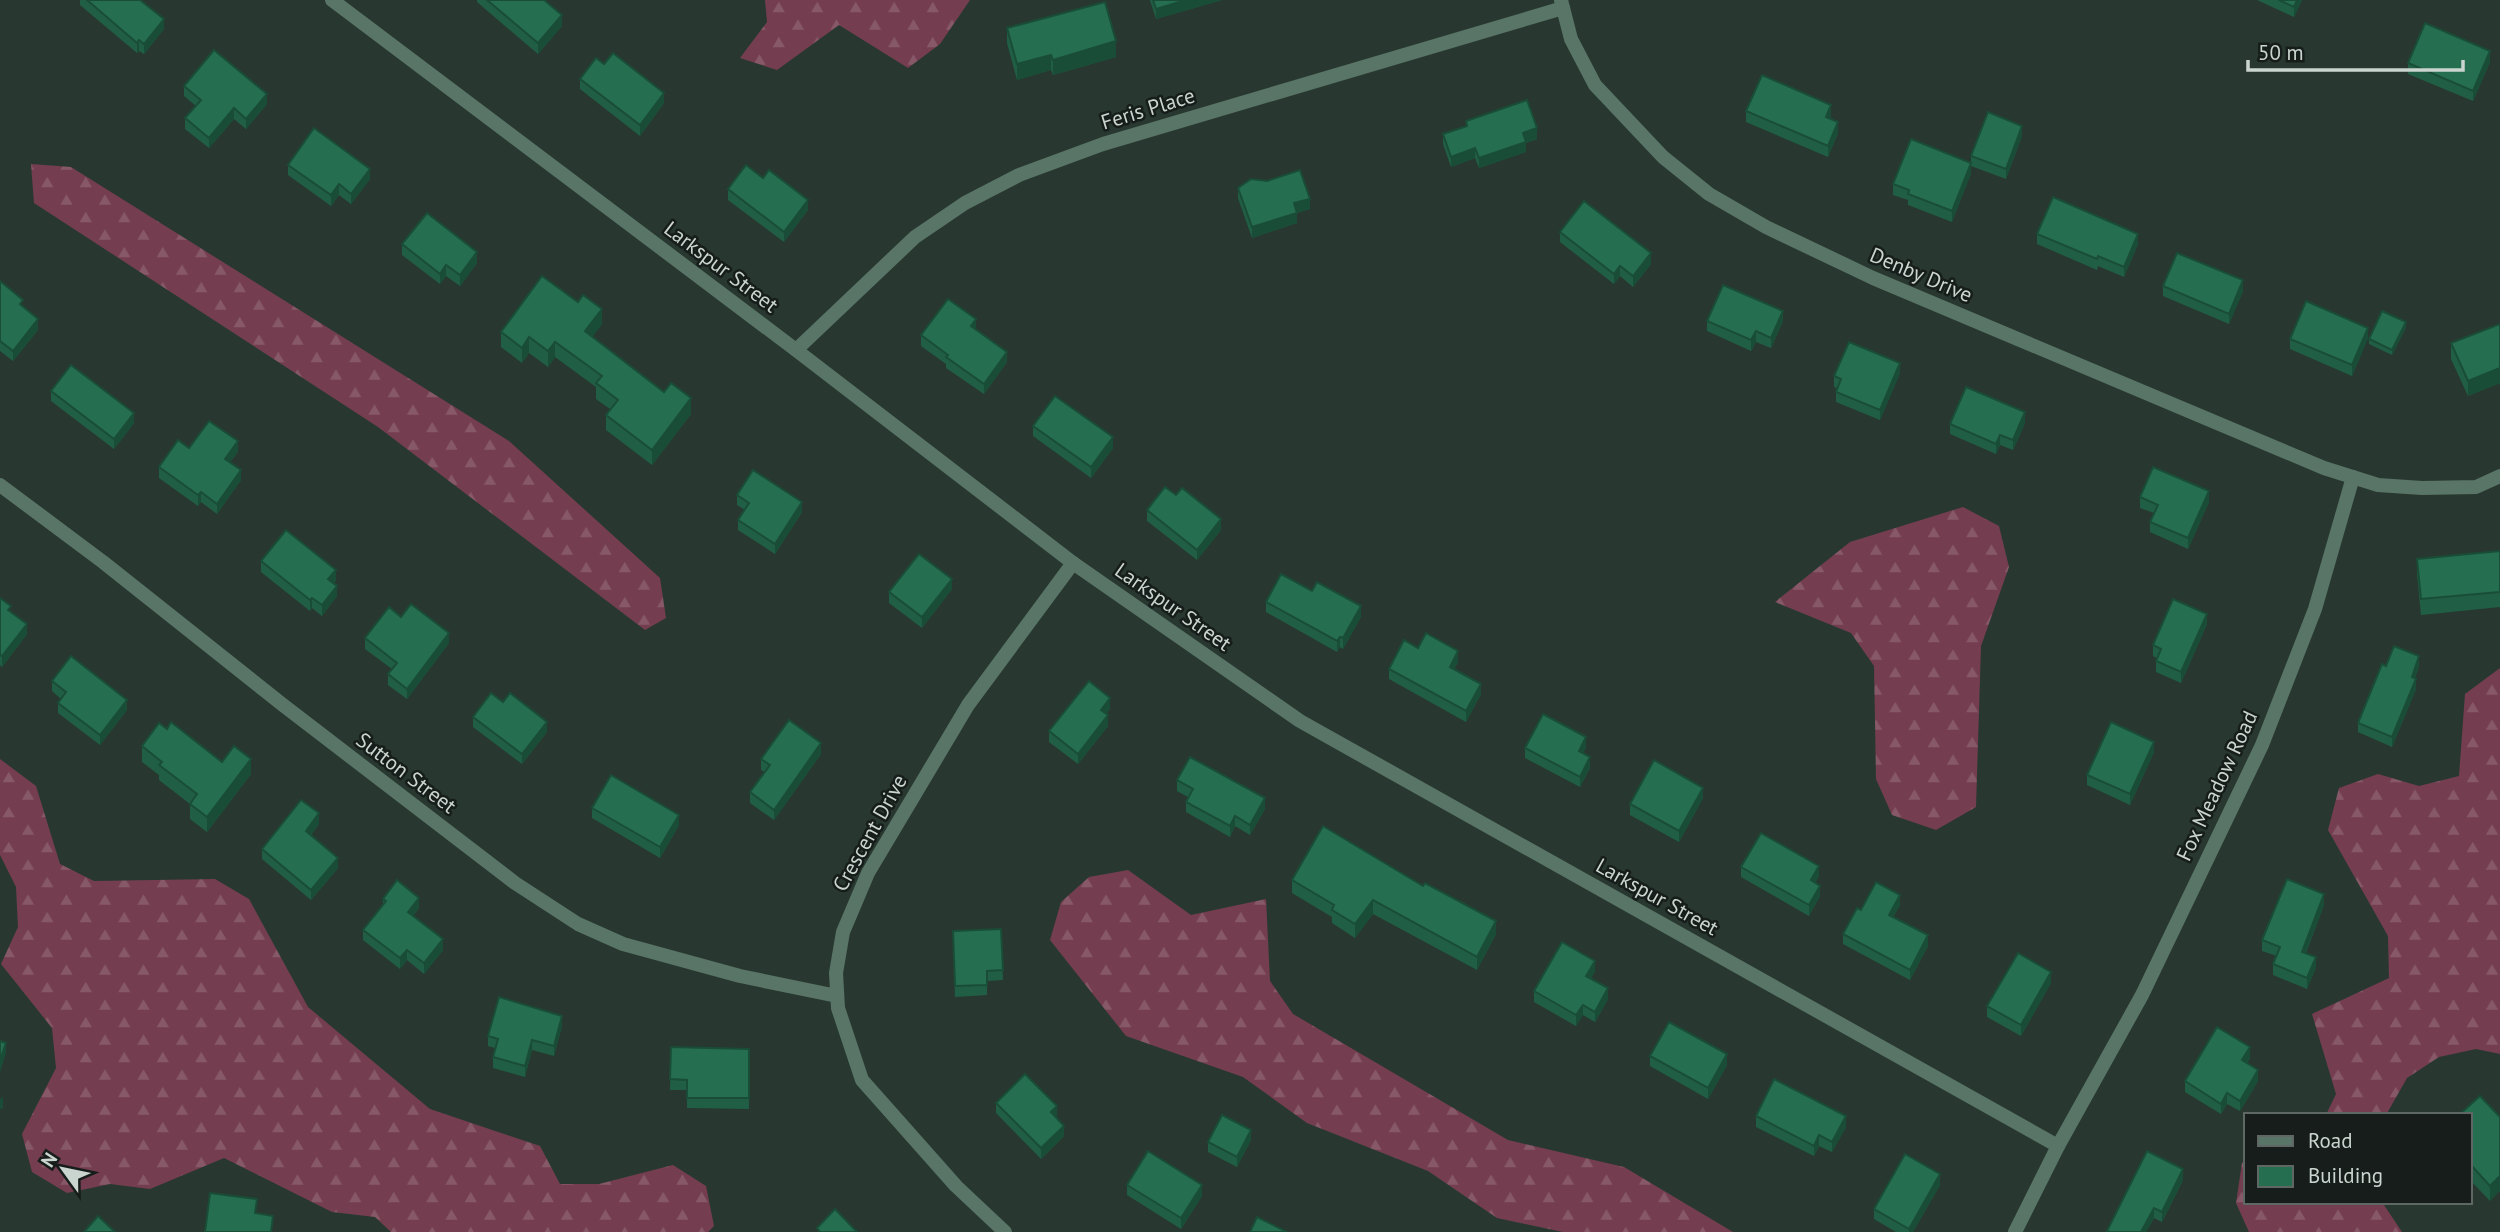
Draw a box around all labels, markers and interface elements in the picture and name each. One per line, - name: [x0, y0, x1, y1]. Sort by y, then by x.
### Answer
- scale bar: [2248, 28, 2463, 72]
- text: 50 m: [2258, 39, 2304, 66]
- street label: Feris Place: [1098, 81, 1198, 136]
- street label: Larkspur Street: [659, 215, 784, 318]
- street label: Denby Drive: [1866, 241, 1976, 308]
- street label: Larkspur Street: [1110, 557, 1237, 657]
- street label: Fox Meadow Road: [2170, 706, 2263, 865]
- street label: Sutton Street: [351, 726, 462, 819]
- street label: Crescent Drive: [826, 770, 913, 896]
- street label: Larkspur Street: [1591, 852, 1723, 941]
- legend: [2244, 1113, 2472, 1204]
- text: Road: [2308, 1127, 2352, 1154]
- north arrow: [28, 1134, 98, 1204]
- text: N: [35, 1148, 62, 1172]
- text: Building: [2308, 1162, 2383, 1189]

